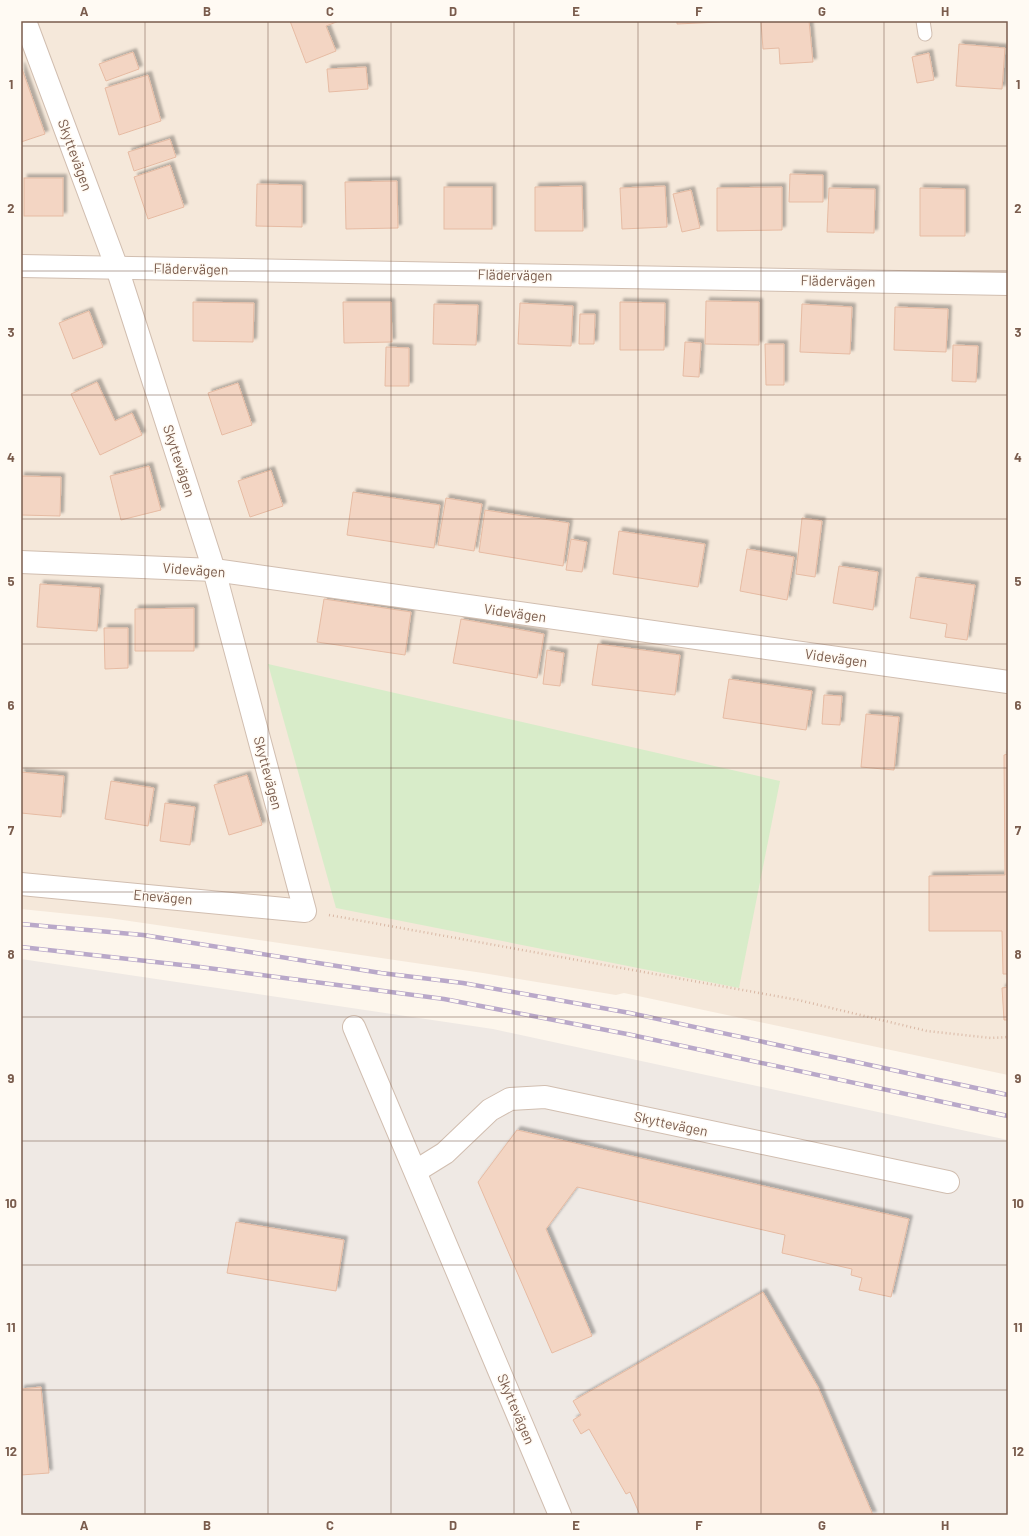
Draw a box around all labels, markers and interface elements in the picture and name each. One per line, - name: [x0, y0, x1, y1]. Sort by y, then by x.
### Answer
- text: A: [80, 3, 89, 19]
- text: B: [203, 3, 211, 19]
- text: C: [326, 3, 334, 19]
- text: D: [449, 3, 457, 19]
- text: E: [572, 3, 580, 19]
- text: F: [695, 3, 703, 19]
- text: G: [818, 3, 826, 19]
- text: H: [941, 3, 949, 19]
- text: 1: [9, 76, 13, 92]
- text: 1: [1016, 76, 1020, 92]
- street label: Skyttevägen: [55, 117, 96, 193]
- text: 2: [7, 200, 15, 216]
- text: 2: [1014, 200, 1022, 216]
- street label: Flädervägen: [153, 259, 229, 278]
- street label: Flädervägen: [477, 265, 553, 284]
- street label: Flädervägen: [800, 271, 876, 290]
- text: 3: [7, 324, 15, 340]
- text: 3: [1014, 324, 1022, 340]
- street label: Skyttevägen: [160, 423, 199, 499]
- text: 4: [7, 449, 15, 465]
- text: 4: [1014, 449, 1022, 465]
- street label: Videvägen: [162, 559, 226, 580]
- text: 5: [7, 573, 15, 589]
- text: 5: [1014, 573, 1022, 589]
- street label: Videvägen: [483, 600, 547, 625]
- street label: Videvägen: [804, 645, 868, 670]
- text: 6: [8, 697, 15, 713]
- text: 6: [1015, 697, 1022, 713]
- street label: Skyttevägen: [251, 734, 286, 811]
- text: 7: [8, 822, 15, 838]
- text: 7: [1015, 822, 1022, 838]
- street label: Enevägen: [133, 885, 193, 908]
- text: 8: [7, 946, 15, 962]
- text: 8: [1014, 946, 1022, 962]
- text: 9: [8, 1070, 15, 1086]
- text: 9: [1015, 1070, 1022, 1086]
- street label: Skyttevägen: [633, 1107, 710, 1140]
- text: 10: [5, 1195, 17, 1211]
- text: 10: [1012, 1195, 1024, 1211]
- text: 11: [6, 1319, 16, 1335]
- text: 11: [1013, 1319, 1023, 1335]
- street label: Skyttevägen: [494, 1371, 539, 1447]
- text: 12: [5, 1443, 17, 1459]
- text: 12: [1012, 1443, 1024, 1459]
- text: A: [80, 1517, 89, 1533]
- text: B: [203, 1517, 211, 1533]
- text: C: [326, 1517, 334, 1533]
- text: D: [449, 1517, 457, 1533]
- text: E: [572, 1517, 580, 1533]
- text: F: [695, 1517, 703, 1533]
- text: G: [818, 1517, 826, 1533]
- text: H: [941, 1517, 949, 1533]

